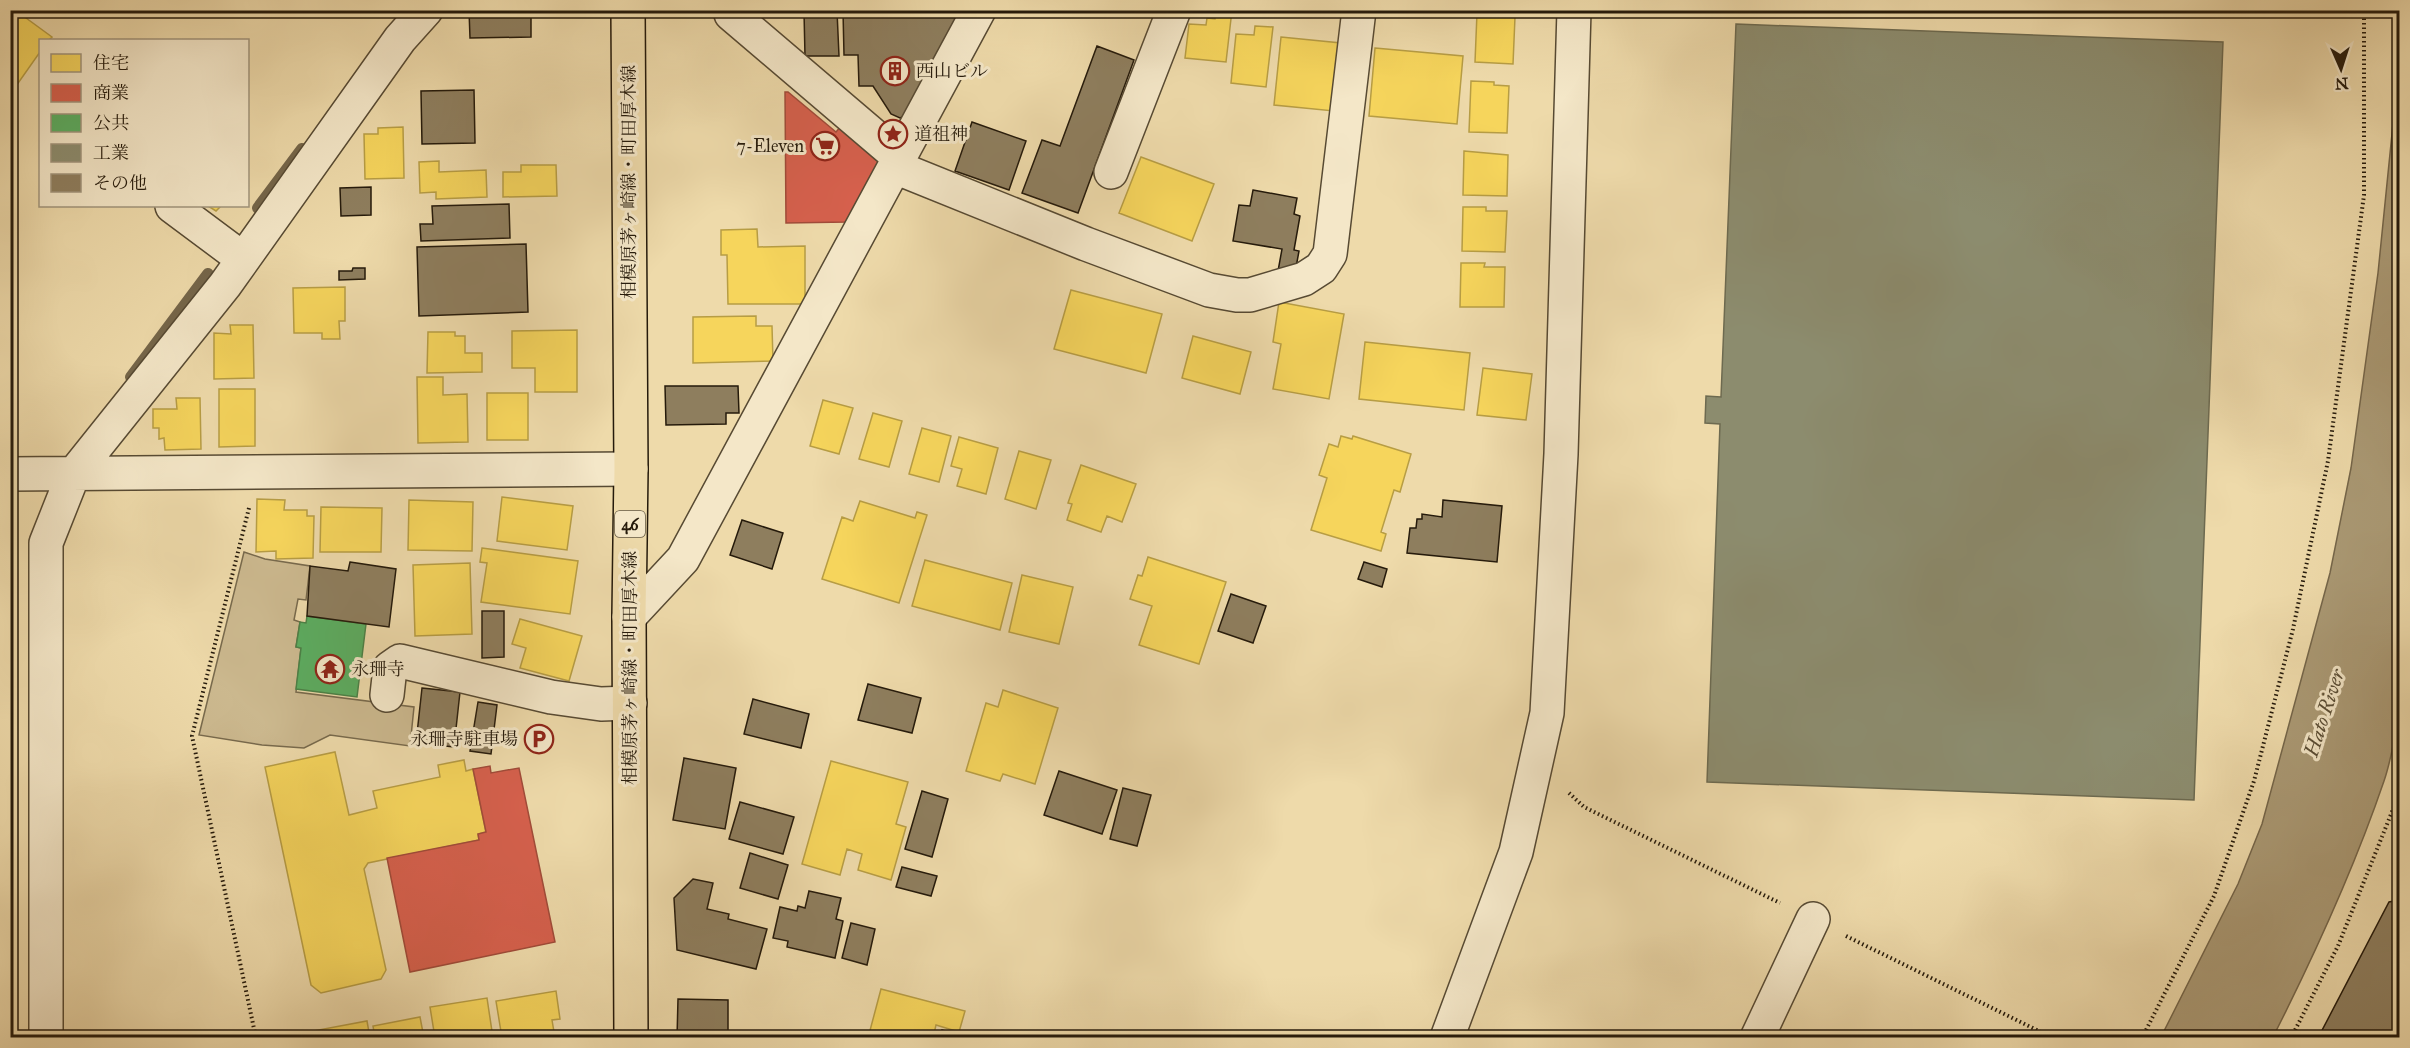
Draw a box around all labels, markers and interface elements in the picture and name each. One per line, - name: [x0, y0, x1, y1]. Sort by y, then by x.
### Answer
- legend: [39, 39, 249, 207]
- north arrow: [2311, 39, 2371, 99]
- text: 住宅: [93, 52, 129, 74]
- building icon: 西山ビル: [879, 55, 911, 87]
- place label: 西山ビル: [916, 60, 988, 82]
- street label: 相模原茅ヶ崎線・町田厚木線: [618, 65, 640, 299]
- text: N: [2334, 74, 2349, 93]
- text: 商業: [93, 82, 129, 104]
- text: 公共: [93, 112, 129, 134]
- place icon: 道祖神: [877, 118, 909, 150]
- place label: 道祖神: [914, 123, 968, 145]
- supermarket icon: 7-Eleven: [809, 130, 841, 162]
- place label: 7-Eleven: [736, 135, 804, 157]
- text: 工業: [93, 142, 129, 164]
- text: その他: [93, 172, 147, 194]
- road number: 46: [615, 511, 645, 537]
- street label: 相模原茅ヶ崎線・町田厚木線: [619, 551, 641, 785]
- temple icon: 永珊寺: [314, 653, 346, 685]
- place label: 永珊寺: [351, 658, 405, 680]
- water label: Hato River: [2298, 665, 2350, 761]
- parking icon: 永珊寺駐車場: [523, 723, 555, 755]
- place label: 永珊寺駐車場: [410, 728, 518, 750]

